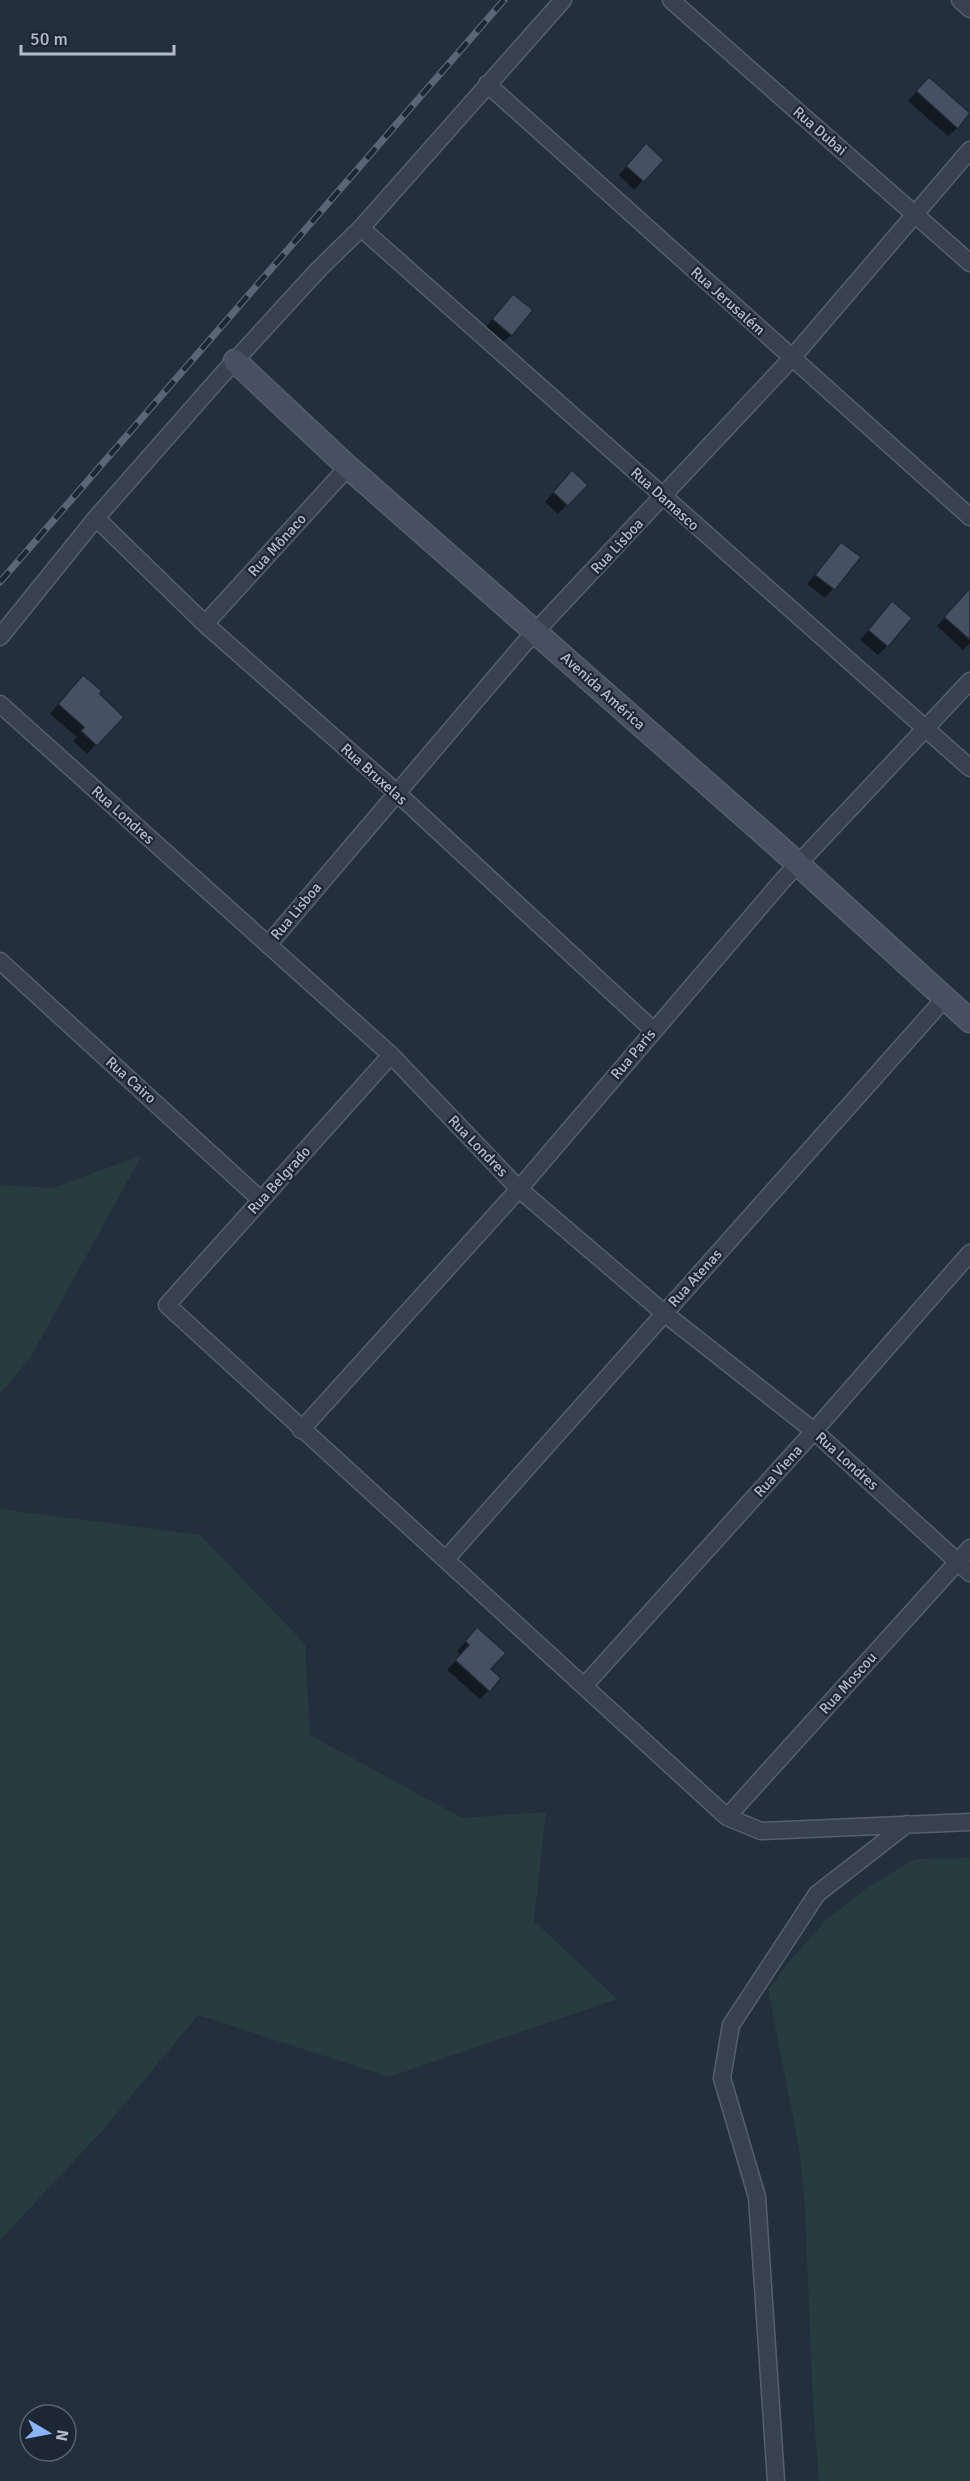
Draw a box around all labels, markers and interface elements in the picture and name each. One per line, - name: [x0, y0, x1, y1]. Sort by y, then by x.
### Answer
- scale bar: [21, 18, 174, 56]
- text: 50 m: [30, 28, 68, 50]
- street label: Rua Dubai: [789, 103, 851, 159]
- street label: Rua Jerusalém: [687, 263, 769, 339]
- street label: Rua Damasco: [627, 464, 703, 535]
- street label: Rua Mônaco: [244, 510, 310, 580]
- street label: Rua Lisboa: [587, 515, 647, 577]
- street label: Avenida América: [557, 648, 649, 734]
- street label: Rua Bruxelas: [337, 740, 411, 809]
- street label: Rua Londres: [88, 782, 159, 848]
- street label: Rua Lisboa: [267, 879, 325, 943]
- street label: Rua Paris: [607, 1025, 659, 1083]
- street label: Rua Cairo: [102, 1053, 160, 1107]
- street label: Rua Londres: [444, 1112, 512, 1181]
- street label: Rua Belgrado: [244, 1142, 314, 1218]
- street label: Rua Atenas: [664, 1245, 726, 1311]
- street label: Rua Londres: [812, 1428, 883, 1494]
- street label: Rua Viena: [750, 1441, 806, 1501]
- street label: Rua Moscou: [815, 1648, 881, 1718]
- north arrow: [18, 2403, 78, 2463]
- text: N: [51, 2428, 73, 2443]

